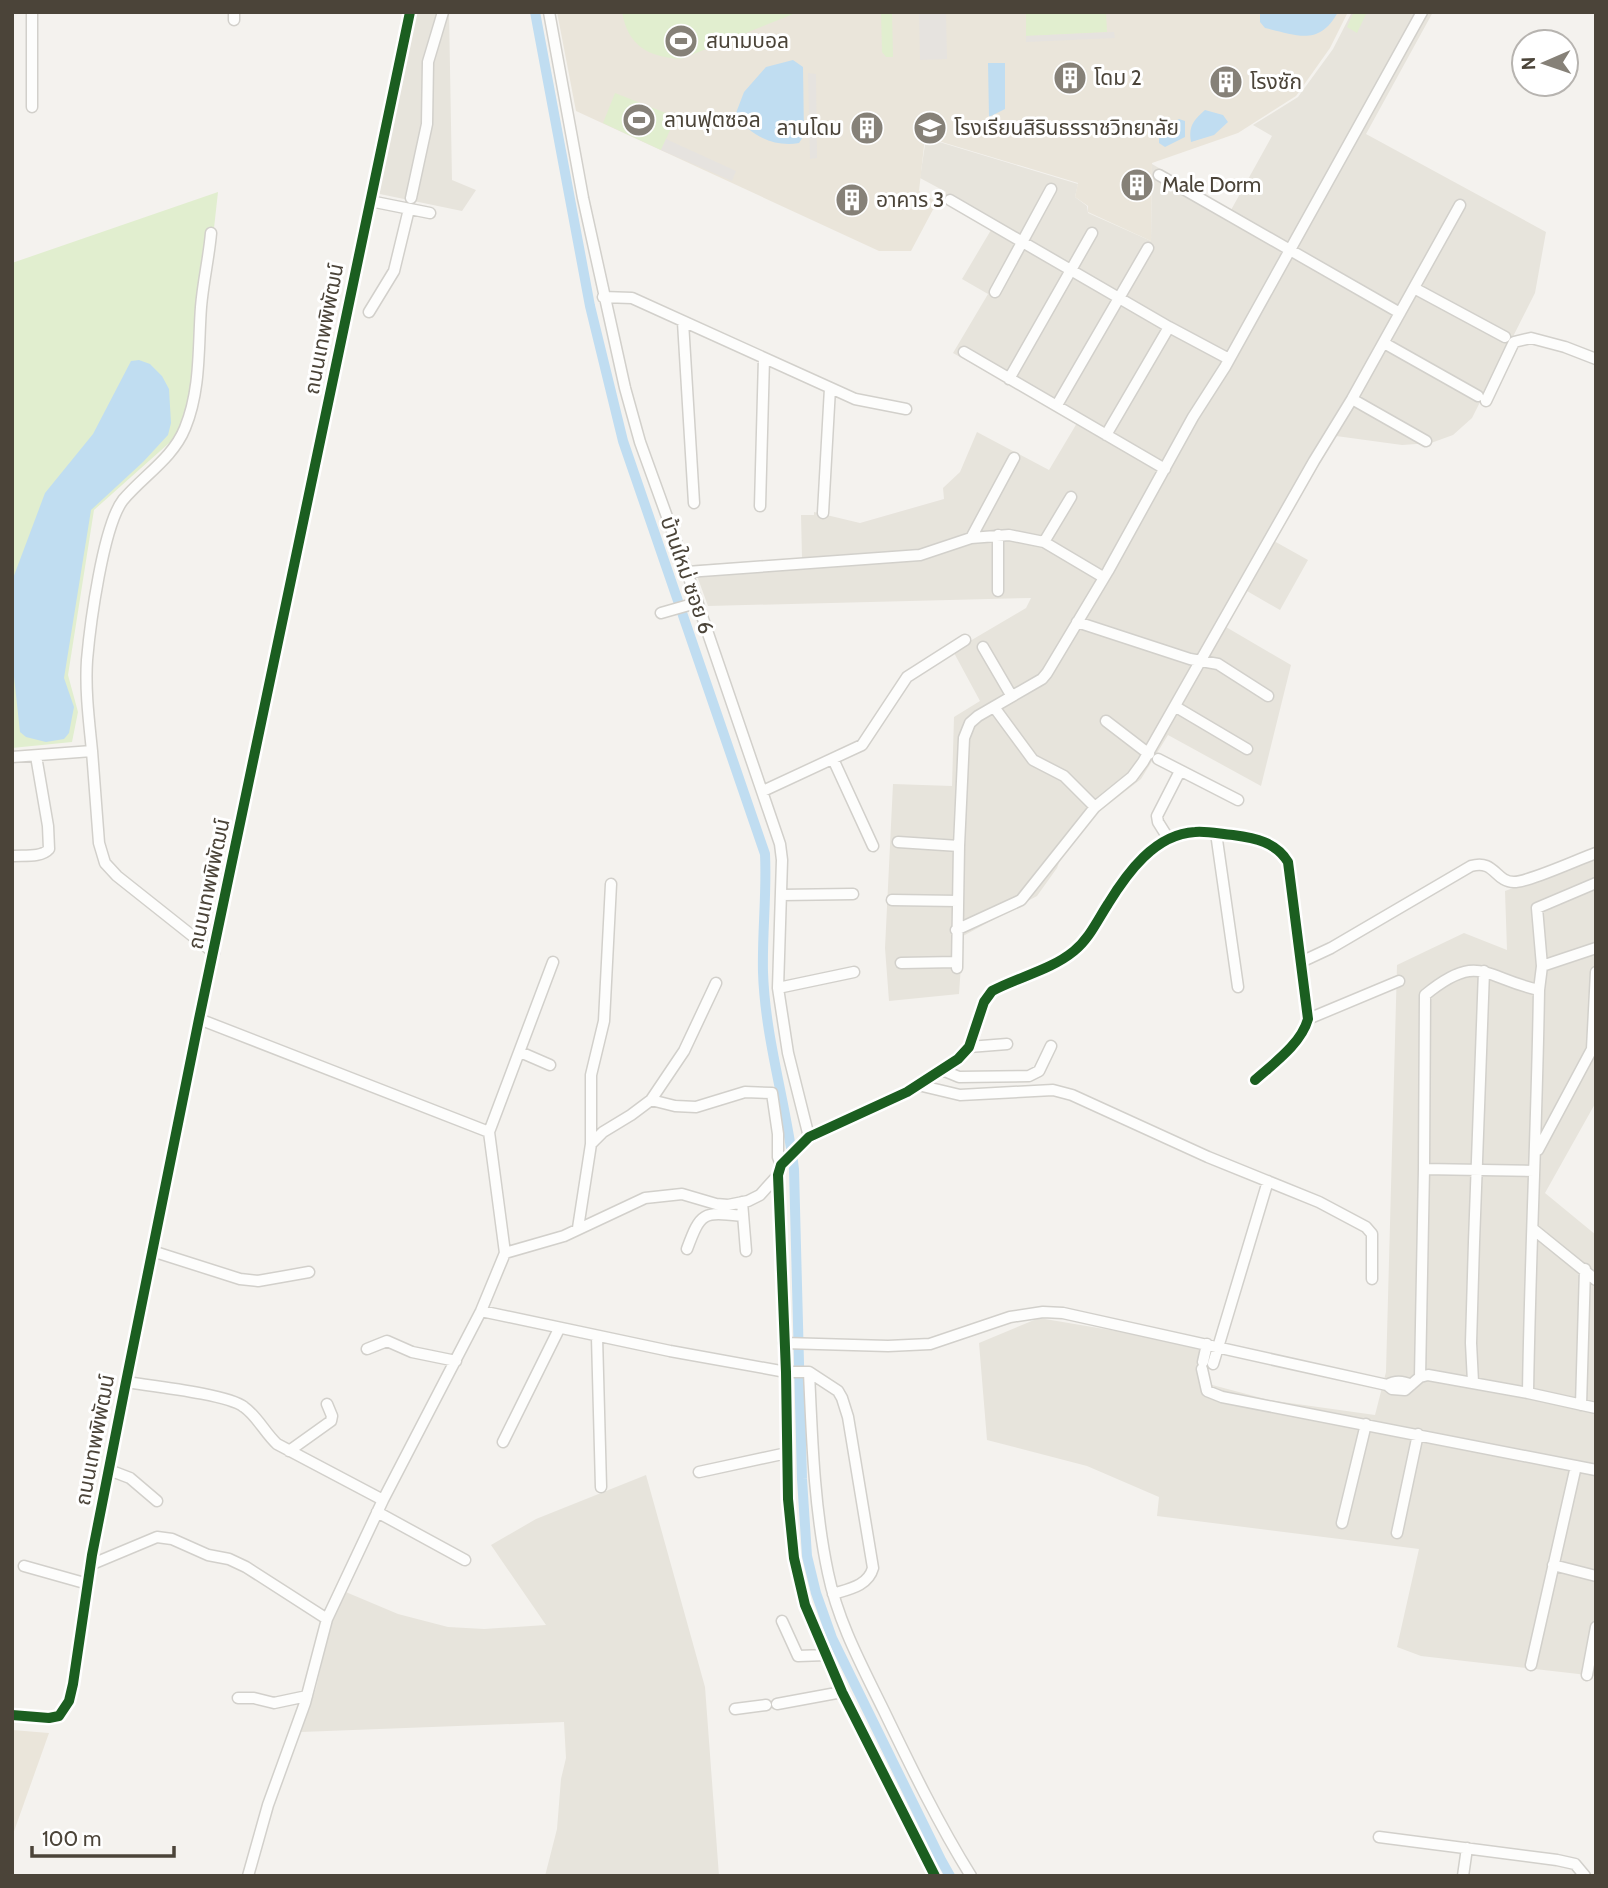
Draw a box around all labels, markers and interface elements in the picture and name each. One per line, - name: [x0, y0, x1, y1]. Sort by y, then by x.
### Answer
- sports icon: สนามบอล: [662, 22, 700, 60]
- place label: สนามบอล: [706, 28, 789, 53]
- north arrow: [1510, 28, 1580, 98]
- text: N: [1517, 56, 1540, 71]
- building icon: โดม 2: [1051, 59, 1089, 97]
- building icon: โรงซัก: [1207, 63, 1245, 101]
- place label: โดม 2: [1094, 65, 1142, 90]
- place label: โรงซัก: [1250, 69, 1302, 94]
- sports icon: ลานฟุตซอล: [620, 101, 658, 139]
- place label: ลานฟุตซอล: [664, 107, 761, 133]
- building icon: ลานโดม: [848, 109, 886, 147]
- school or university icon: โรงเรียนสิรินธรราชวิทยาลัย: [911, 109, 949, 147]
- place label: ลานโดม: [777, 115, 842, 140]
- place label: โรงเรียนสิรินธรราชวิทยาลัย: [954, 115, 1179, 140]
- building icon: Male Dorm: [1118, 166, 1156, 204]
- place label: Male Dorm: [1162, 172, 1261, 197]
- building icon: อาคาร 3: [833, 181, 871, 219]
- place label: อาคาร 3: [876, 187, 944, 212]
- street label: ถนนเทพพิพัฒน์: [299, 261, 348, 397]
- street label: บ้านใหม่ ซอย 6: [656, 513, 719, 637]
- street label: ถนนเทพพิพัฒน์: [182, 816, 235, 952]
- street label: ถนนเทพพิพัฒน์: [70, 1372, 119, 1508]
- scale bar: [32, 1814, 173, 1858]
- text: 100 m: [42, 1826, 101, 1851]

